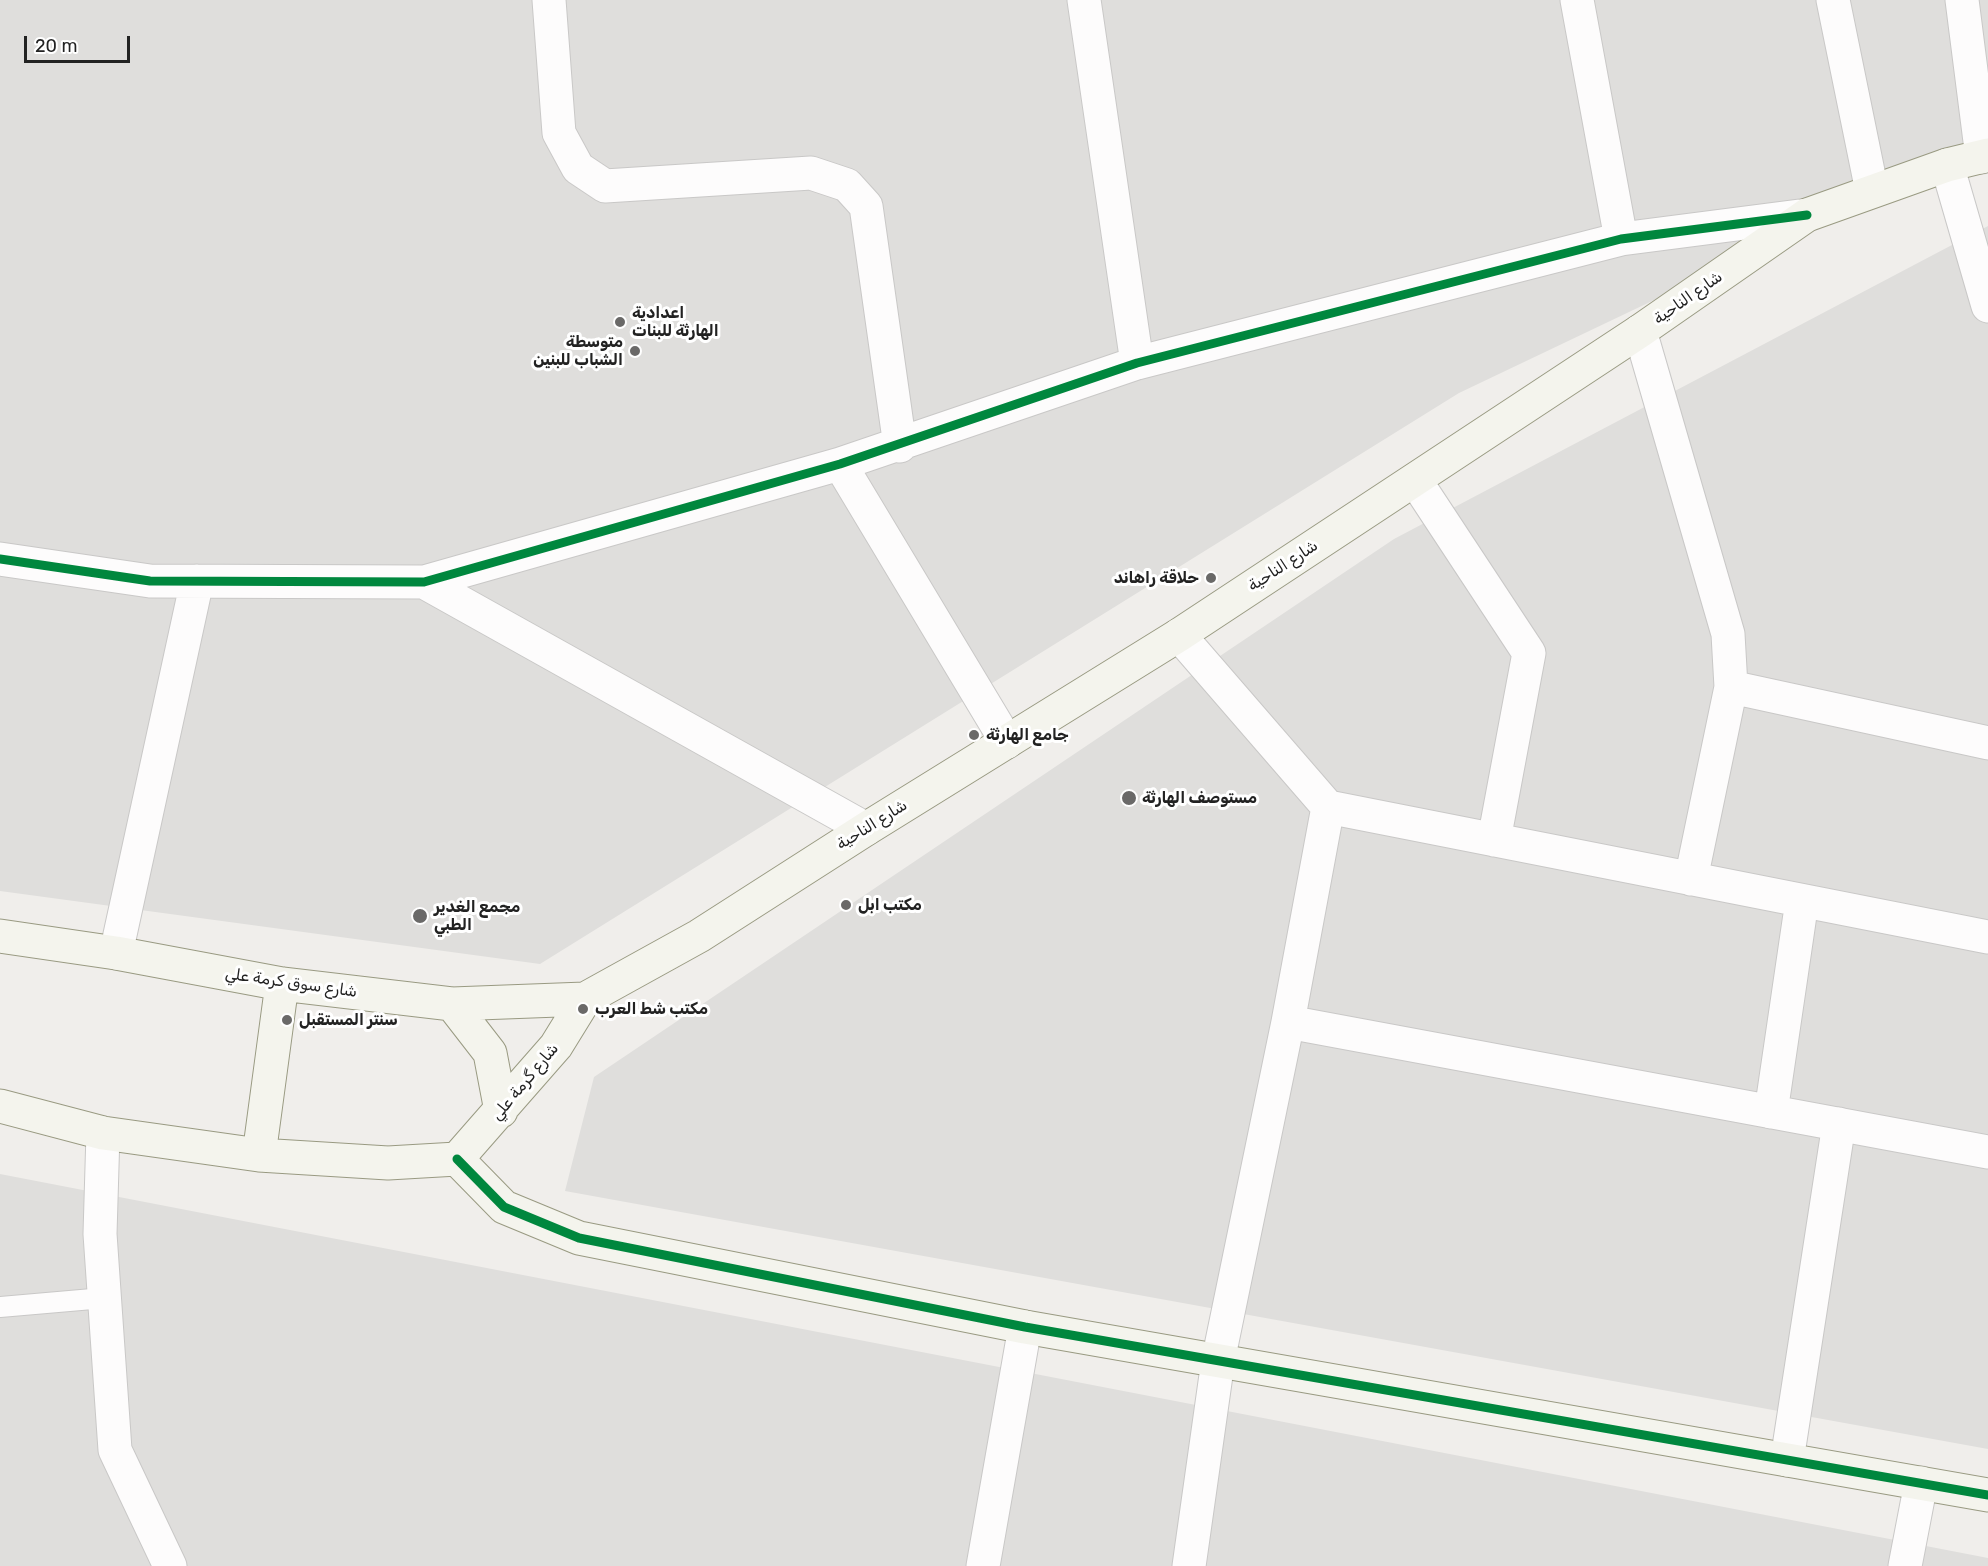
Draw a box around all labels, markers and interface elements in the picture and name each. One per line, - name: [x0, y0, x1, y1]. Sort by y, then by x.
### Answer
- scale bar: [27, 24, 134, 62]
- text: 20 m: [35, 35, 77, 57]
- street label: شارع الناحية: [1650, 267, 1726, 329]
- place label: اعدادية الهارثة للبنات: [632, 303, 719, 341]
- marker: اعدادية الهارثة للبنات: [613, 315, 627, 329]
- place label: متوسطة الشباب للبنين: [533, 332, 623, 370]
- marker: متوسطة الشباب للبنين: [628, 344, 642, 358]
- street label: شارع الناحية: [1244, 536, 1322, 596]
- place label: حلاقة راهاند: [1114, 568, 1199, 588]
- marker: حلاقة راهاند: [1204, 571, 1218, 585]
- place label: جامع الهارثة: [986, 725, 1069, 745]
- marker: جامع الهارثة: [967, 728, 981, 742]
- place label: مستوصف الهارثة: [1142, 788, 1257, 808]
- marker: مستوصف الهارثة: [1120, 789, 1138, 807]
- street label: شارع الناحية: [833, 796, 911, 854]
- place label: مكتب ابل: [858, 895, 922, 915]
- place label: مجمع الغدير الطبي: [434, 897, 520, 935]
- marker: مكتب ابل: [839, 898, 853, 912]
- marker: مجمع الغدير الطبي: [411, 907, 429, 925]
- street label: شارع سوق كرمة علي: [224, 964, 358, 1002]
- place label: مكتب شط العرب: [595, 999, 708, 1019]
- marker: مكتب شط العرب: [576, 1002, 590, 1016]
- place label: سنتر المستقبل: [299, 1010, 398, 1030]
- marker: سنتر المستقبل: [280, 1013, 294, 1027]
- street label: شارع گرمة علي: [487, 1039, 563, 1125]

